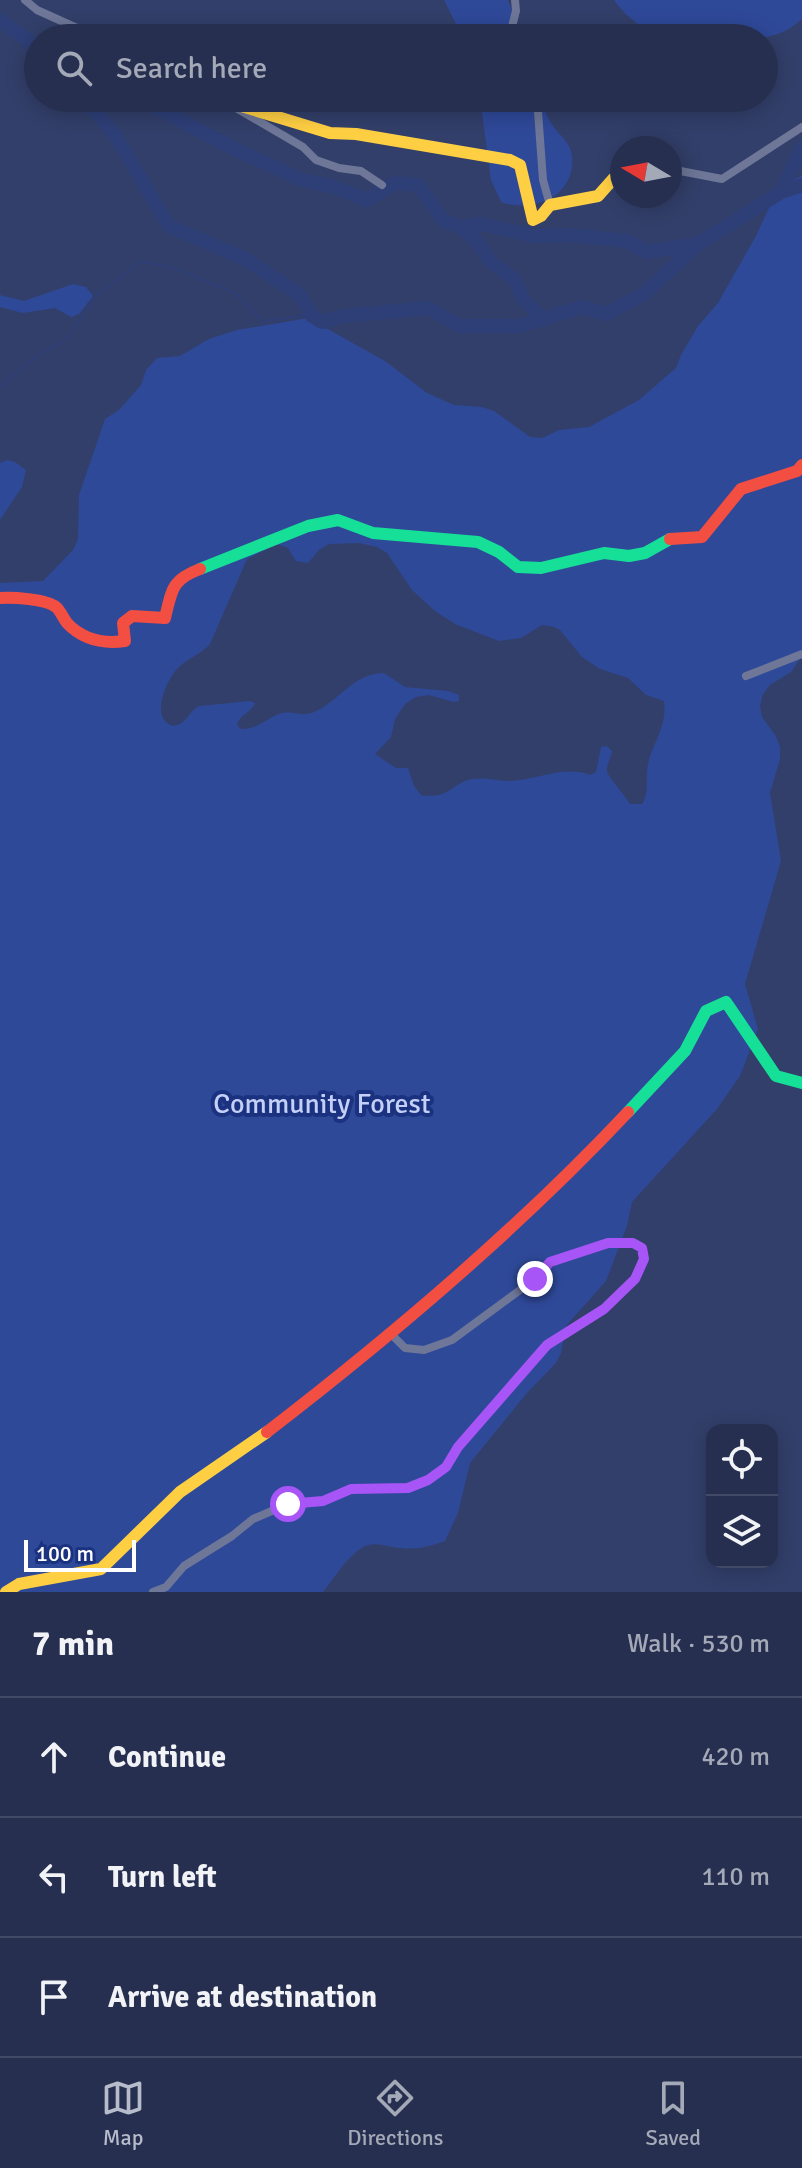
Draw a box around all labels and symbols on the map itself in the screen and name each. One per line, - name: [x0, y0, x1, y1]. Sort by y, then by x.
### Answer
- north arrow: [610, 136, 682, 208]
- park label: Community Forest: [213, 1087, 431, 1121]
- route end: [517, 1261, 553, 1297]
- route start: [270, 1486, 306, 1522]
- scale bar: [24, 1536, 136, 1572]

